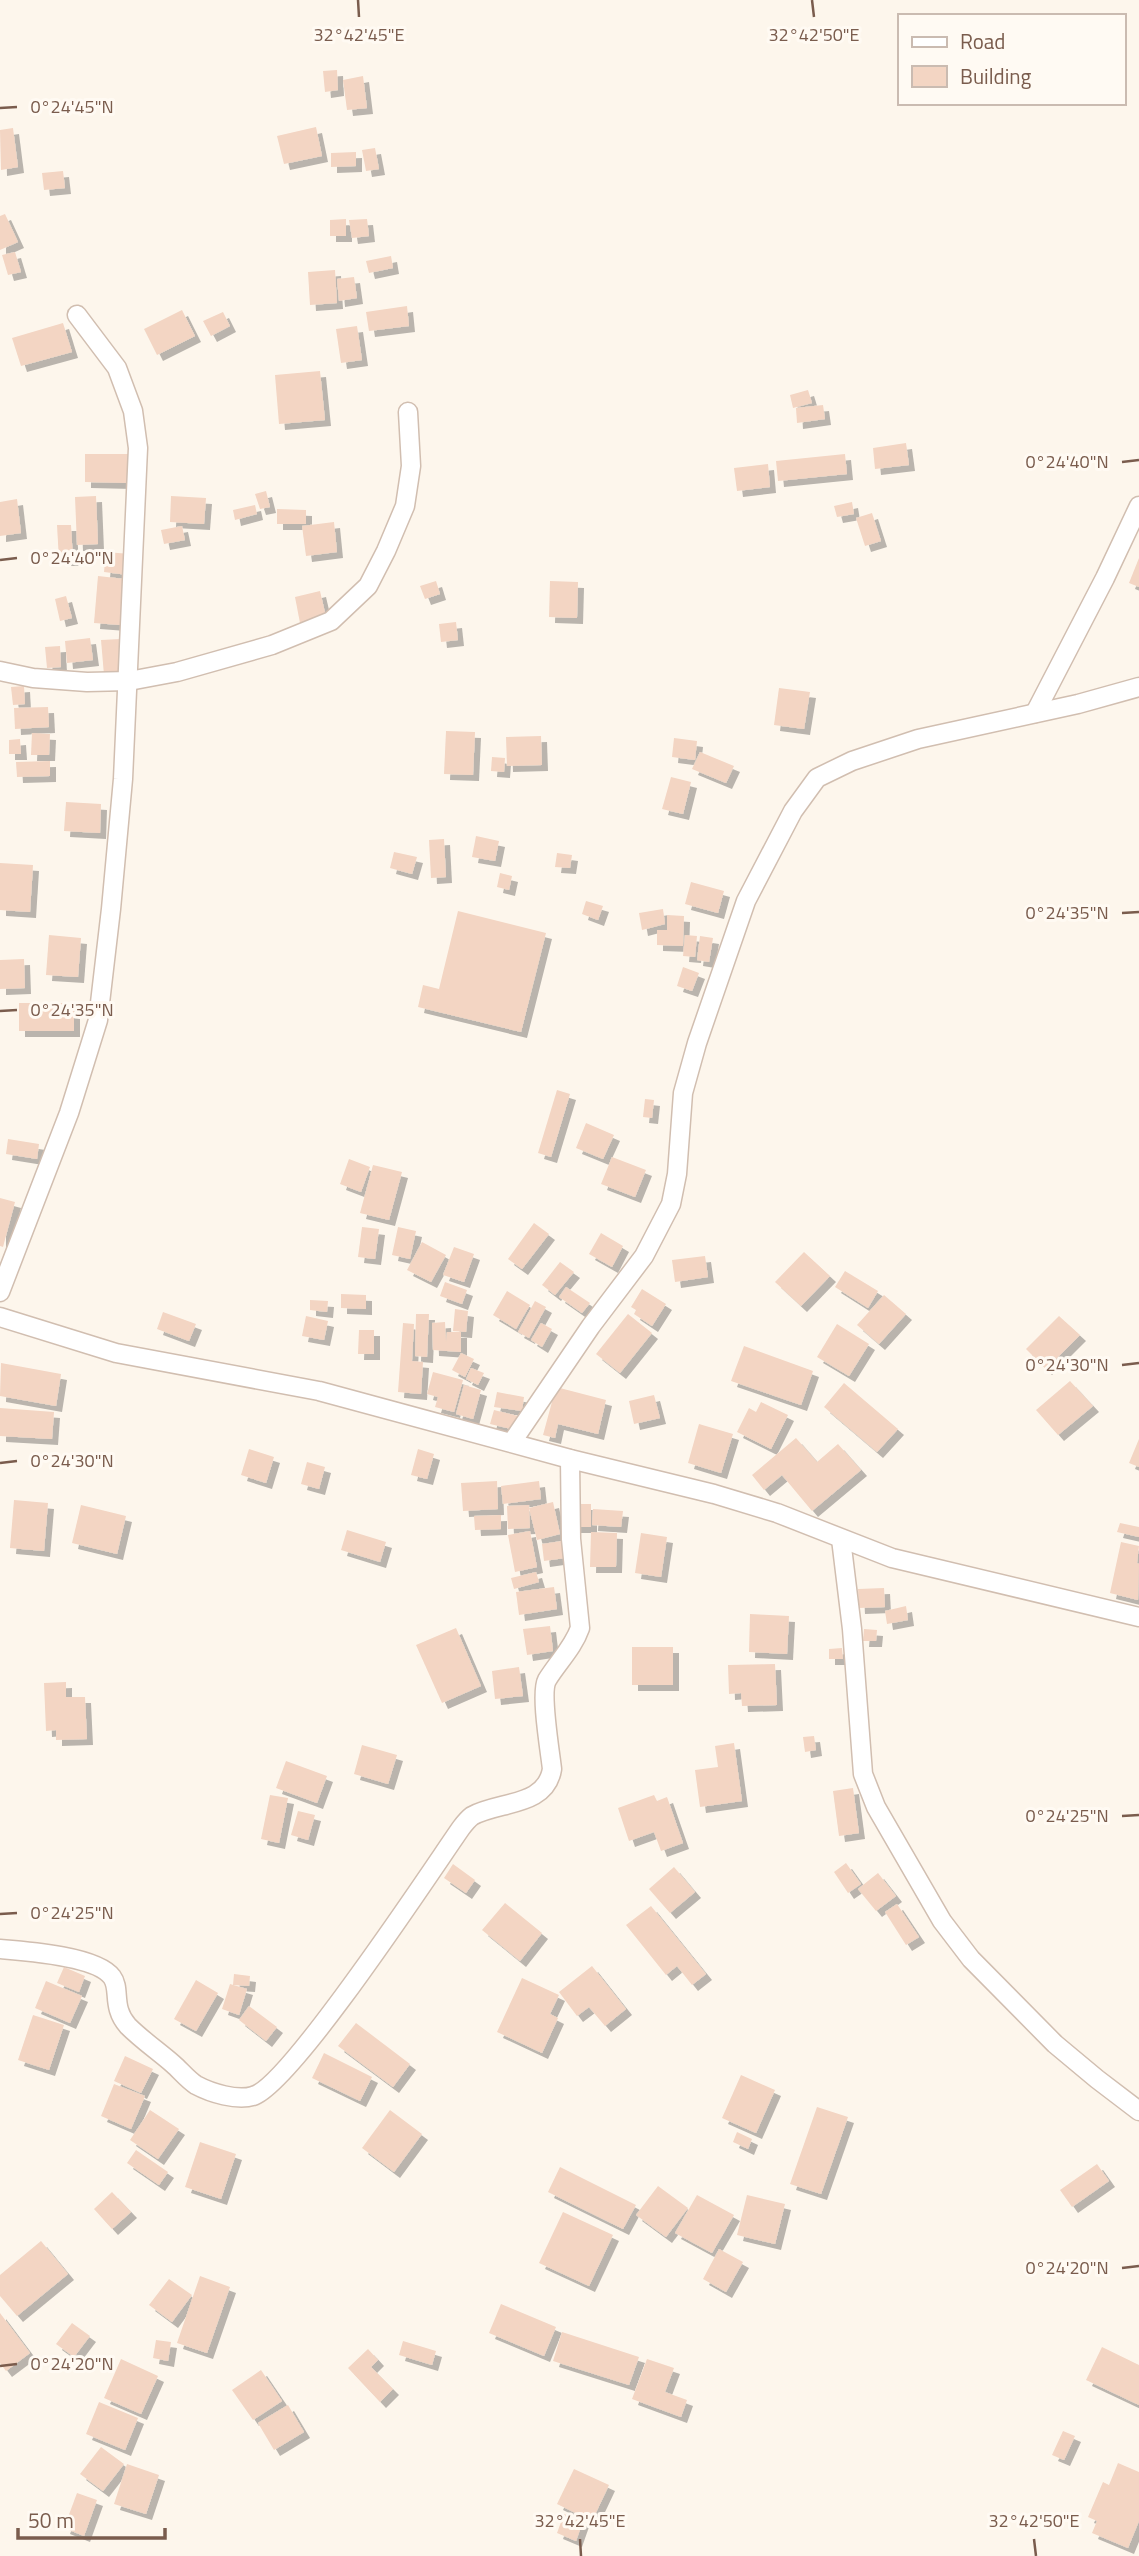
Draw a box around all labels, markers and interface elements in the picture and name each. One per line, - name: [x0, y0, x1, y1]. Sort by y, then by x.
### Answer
- legend: [898, 14, 1125, 105]
- text: 32°42'45"E: [314, 21, 405, 48]
- text: 32°42'50"E: [769, 21, 860, 48]
- text: Road: [960, 25, 1005, 57]
- text: Building: [960, 60, 1032, 92]
- text: 0°24'45"N: [30, 93, 114, 120]
- text: 0°24'40"N: [1025, 448, 1109, 475]
- text: 0°24'40"N: [30, 544, 114, 571]
- text: 0°24'35"N: [1025, 899, 1109, 926]
- text: 0°24'35"N: [30, 996, 114, 1023]
- text: 0°24'30"N: [1025, 1351, 1109, 1378]
- text: 0°24'30"N: [30, 1447, 114, 1474]
- text: 0°24'25"N: [1025, 1802, 1109, 1829]
- text: 0°24'25"N: [30, 1899, 114, 1926]
- text: 0°24'20"N: [1025, 2254, 1109, 2281]
- text: 0°24'20"N: [30, 2350, 114, 2377]
- scale bar: [18, 2496, 164, 2540]
- text: 50 m: [28, 2504, 74, 2536]
- text: 32°42'45"E: [535, 2507, 626, 2534]
- text: 32°42'50"E: [989, 2507, 1080, 2534]

